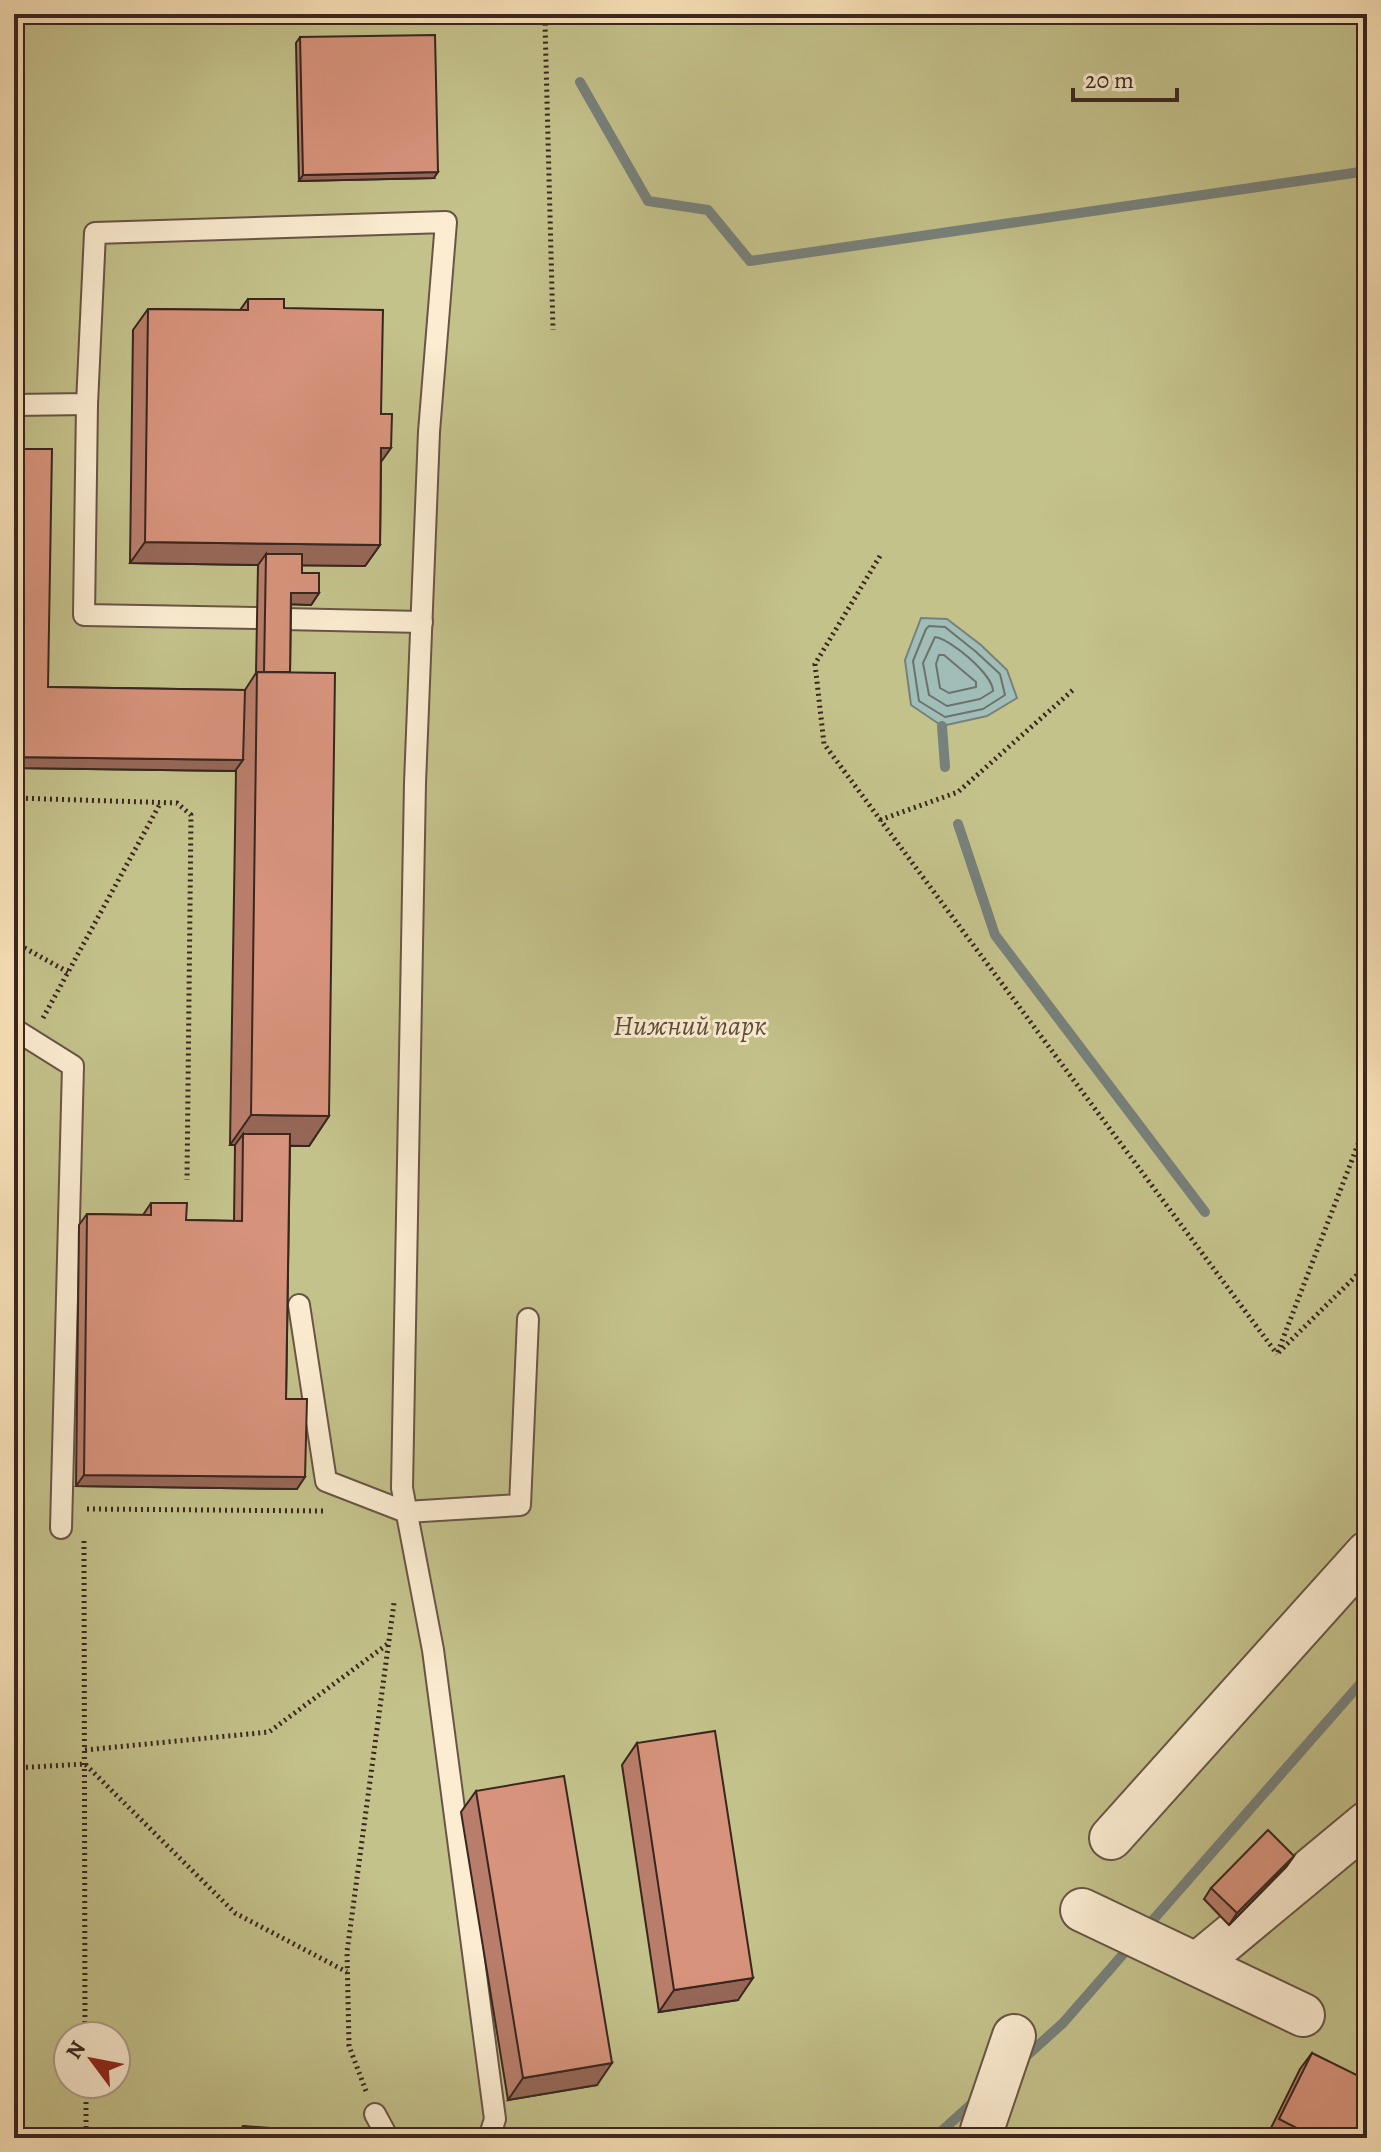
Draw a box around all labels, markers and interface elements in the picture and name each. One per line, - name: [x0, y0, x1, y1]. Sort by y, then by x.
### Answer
- scale bar: [1073, 52, 1177, 102]
- text: 20 m: [1085, 64, 1134, 96]
- park label: Нижний парк: [613, 1007, 767, 1045]
- north arrow: [52, 2020, 132, 2100]
- text: N: [59, 2035, 93, 2065]

